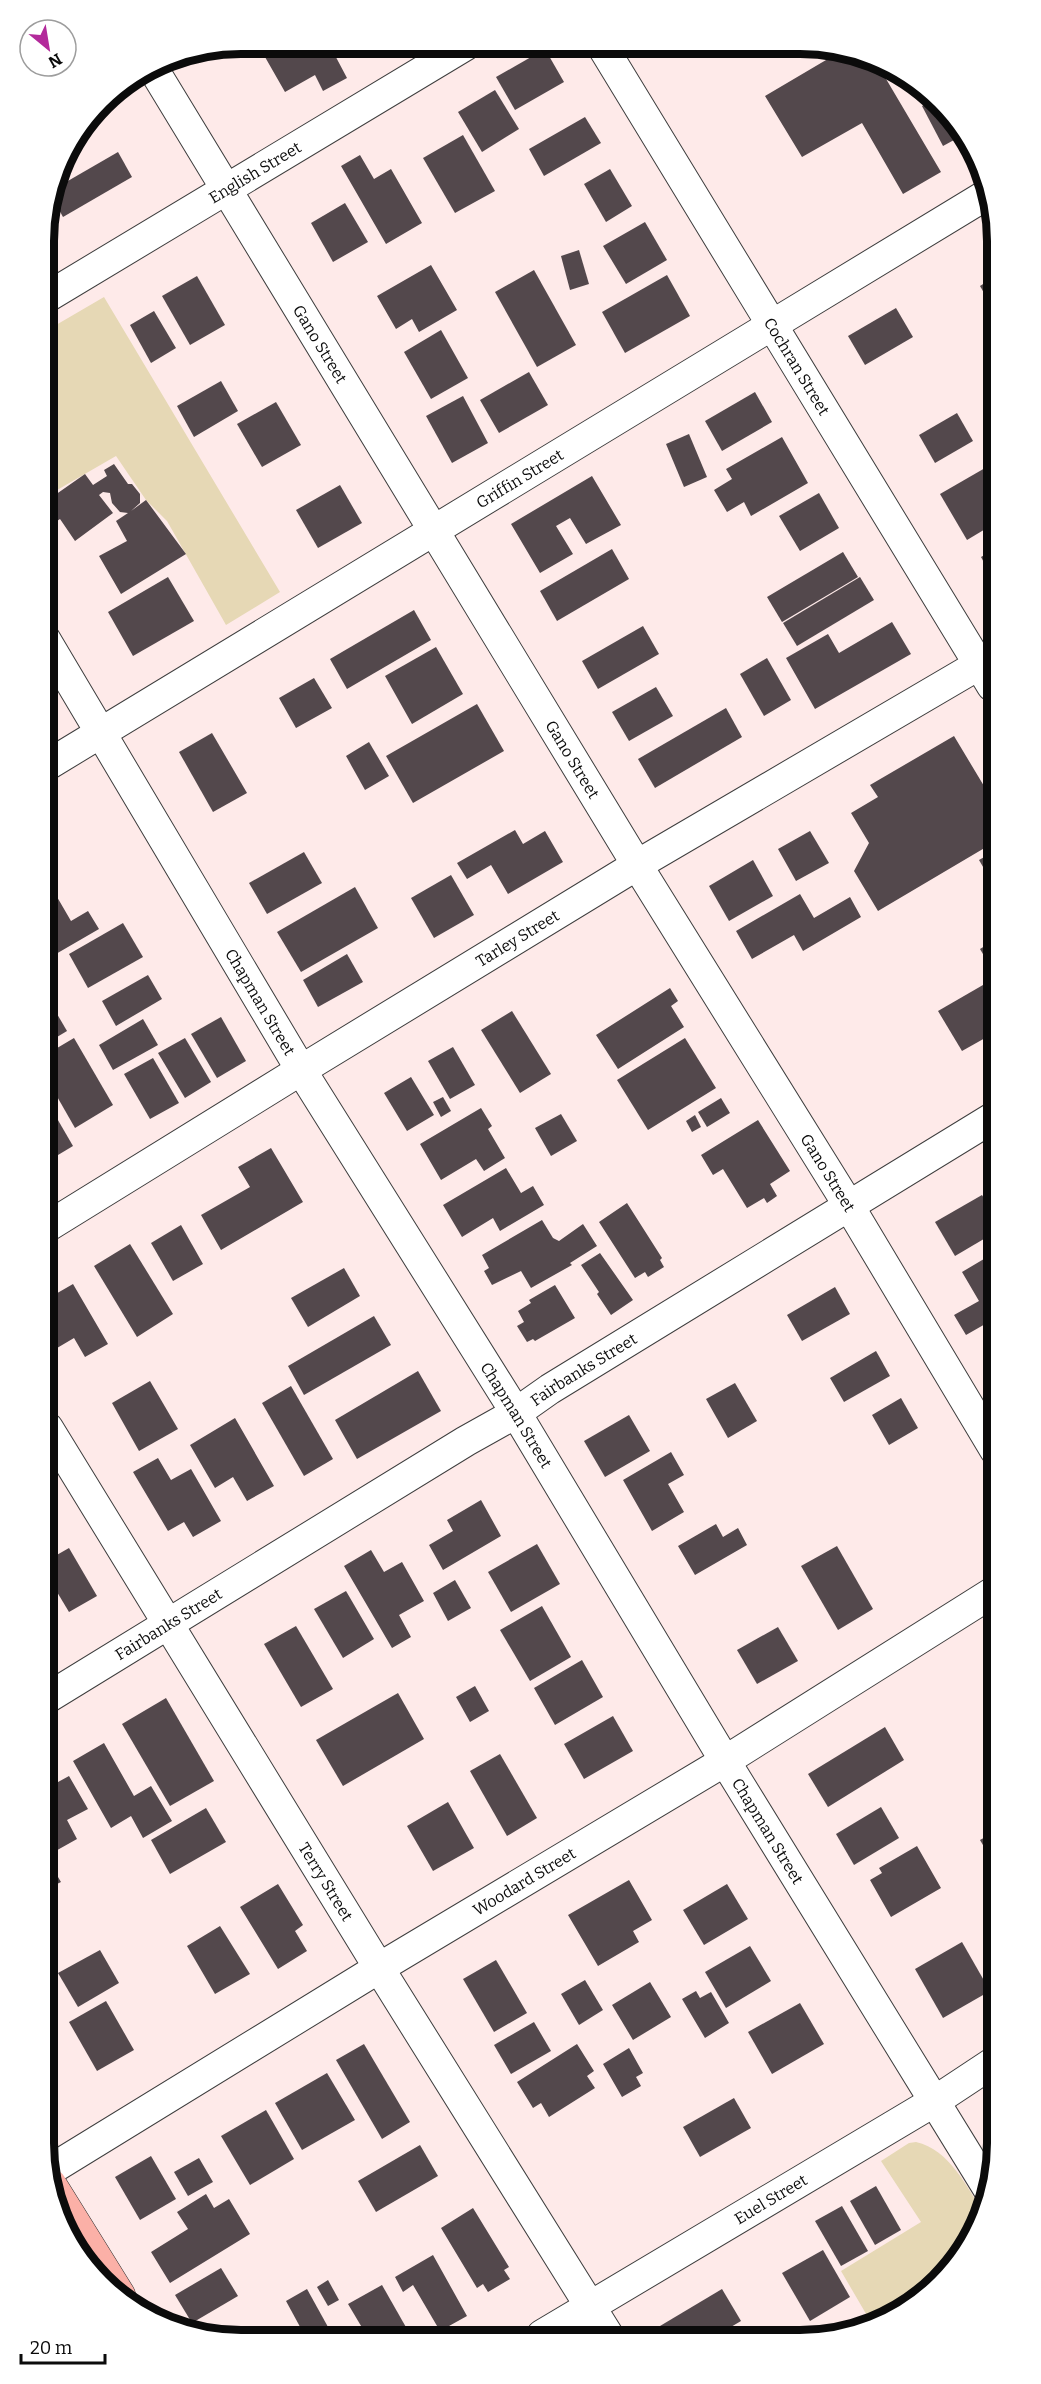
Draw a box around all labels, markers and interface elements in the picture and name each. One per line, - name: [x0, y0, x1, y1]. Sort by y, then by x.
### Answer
- north arrow: [18, 18, 78, 78]
- text: N: [45, 49, 65, 72]
- street label: English Street: [205, 137, 304, 207]
- street label: Gano Street: [289, 301, 351, 387]
- street label: Cochran Street: [760, 314, 834, 419]
- street label: Griffin Street: [473, 445, 567, 512]
- street label: Gano Street: [542, 717, 604, 802]
- street label: Tarley Street: [472, 905, 563, 971]
- street label: Chapman Street: [222, 945, 300, 1059]
- street label: Gano Street: [797, 1130, 860, 1215]
- street label: Fairbanks Street: [526, 1329, 640, 1409]
- street label: Chapman Street: [477, 1358, 556, 1471]
- street label: Fairbanks Street: [111, 1584, 225, 1664]
- street label: Chapman Street: [728, 1774, 808, 1887]
- street label: Terry Street: [295, 1839, 357, 1924]
- street label: Woodard Street: [469, 1843, 579, 1919]
- street label: Euel Street: [731, 2170, 811, 2228]
- scale bar: [21, 2327, 105, 2365]
- text: 20 m: [30, 2337, 72, 2359]

